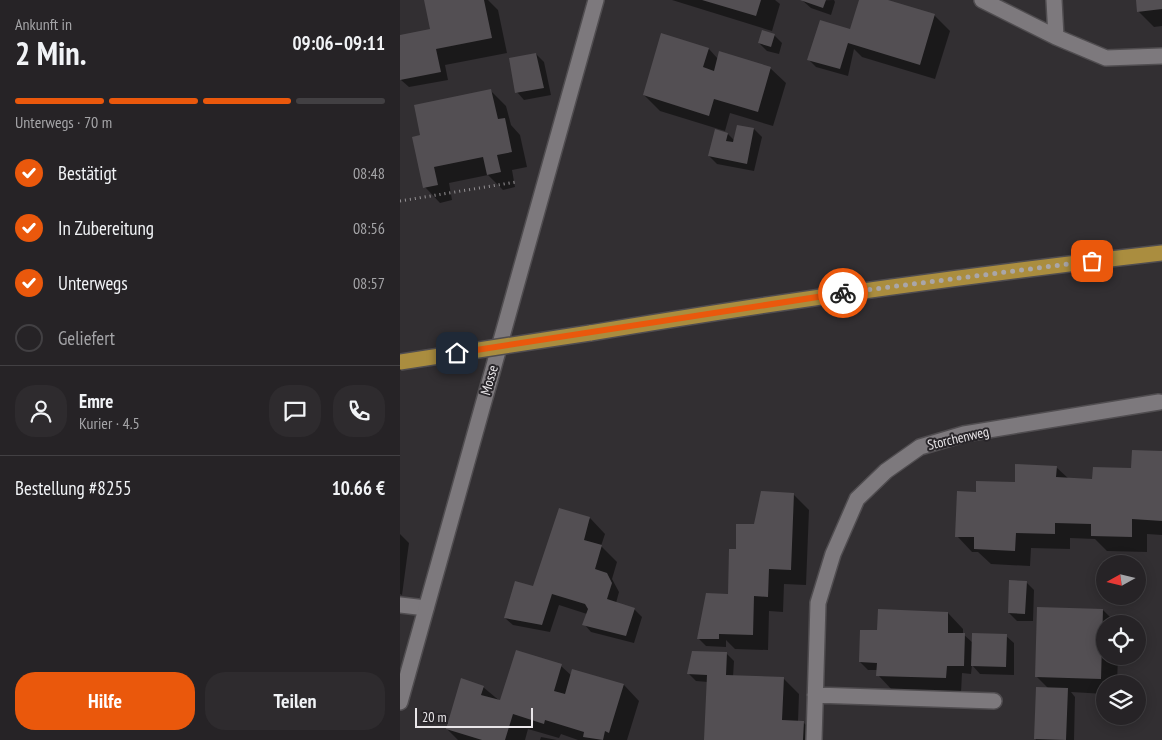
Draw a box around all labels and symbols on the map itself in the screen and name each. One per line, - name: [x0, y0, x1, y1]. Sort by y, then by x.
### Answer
- pin: [1071, 240, 1113, 282]
- courier: [818, 268, 868, 318]
- pin: [436, 332, 478, 374]
- street label: Mosse: [476, 363, 502, 397]
- street label: Storchenweg: [926, 422, 990, 454]
- north arrow: [1096, 555, 1146, 605]
- scale bar: [415, 705, 532, 728]

